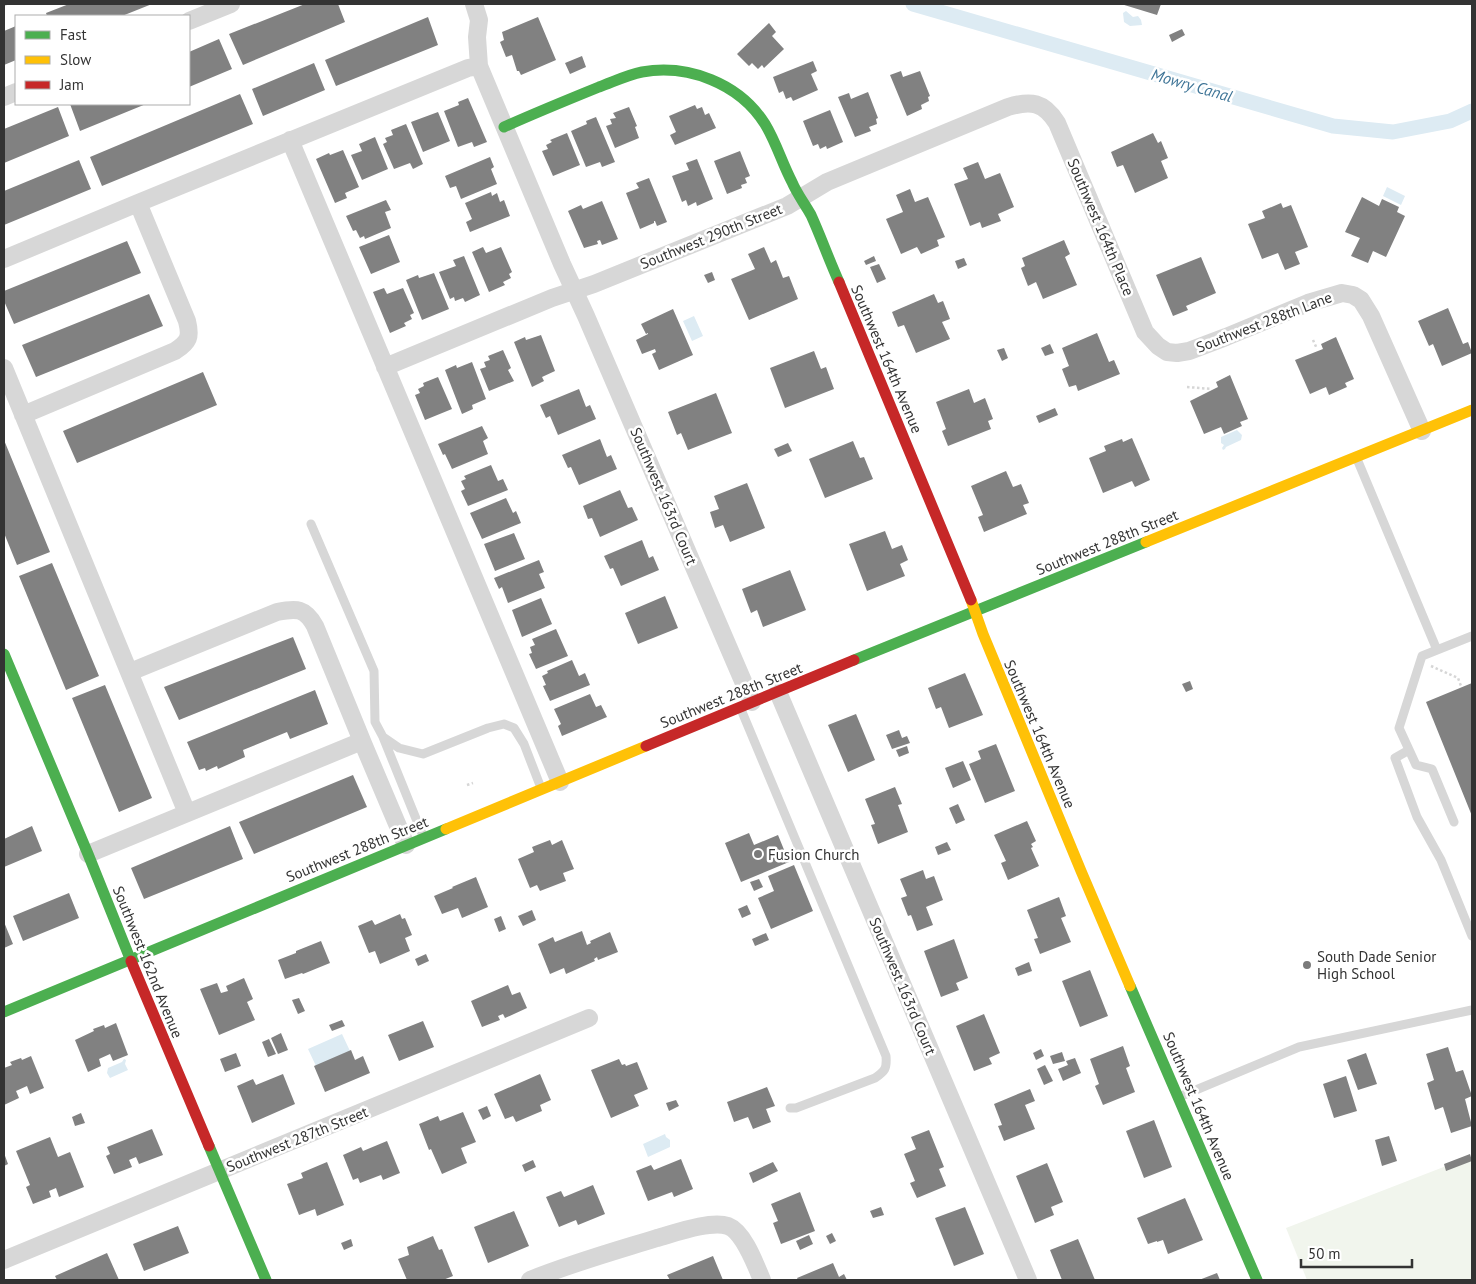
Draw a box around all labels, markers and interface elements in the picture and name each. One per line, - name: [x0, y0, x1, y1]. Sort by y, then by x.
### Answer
- legend: [15, 15, 190, 105]
- text: Fast: [60, 25, 87, 44]
- text: Slow: [60, 50, 91, 69]
- water label: Mowry Canal: [1149, 64, 1235, 106]
- text: Jam: [59, 75, 84, 94]
- street label: Southwest 164th Place: [1063, 155, 1139, 299]
- street label: Southwest 290th Street: [637, 199, 785, 273]
- street label: Southwest 164th Avenue: [847, 282, 927, 436]
- street label: Southwest 288th Lane: [1193, 287, 1335, 357]
- street label: Southwest 163rd Court: [626, 424, 702, 568]
- street label: Southwest 288th Street: [1033, 505, 1181, 579]
- street label: Southwest 164th Avenue: [1000, 657, 1080, 811]
- street label: Southwest 288th Street: [657, 658, 805, 732]
- street label: Southwest 288th Street: [283, 812, 431, 886]
- place label: Fusion Church: [768, 845, 859, 864]
- marker: Fusion Church: [752, 848, 764, 860]
- street label: Southwest 162nd Avenue: [109, 883, 187, 1041]
- street label: Southwest 163rd Court: [865, 914, 941, 1058]
- place label: South Dade Senior High School: [1317, 947, 1436, 983]
- marker: South Dade Senior High School: [1301, 959, 1313, 971]
- street label: Southwest 164th Avenue: [1159, 1029, 1239, 1183]
- street label: Southwest 287th Street: [223, 1102, 371, 1176]
- scale bar: [1301, 1236, 1412, 1268]
- text: 50 m: [1308, 1244, 1341, 1263]

